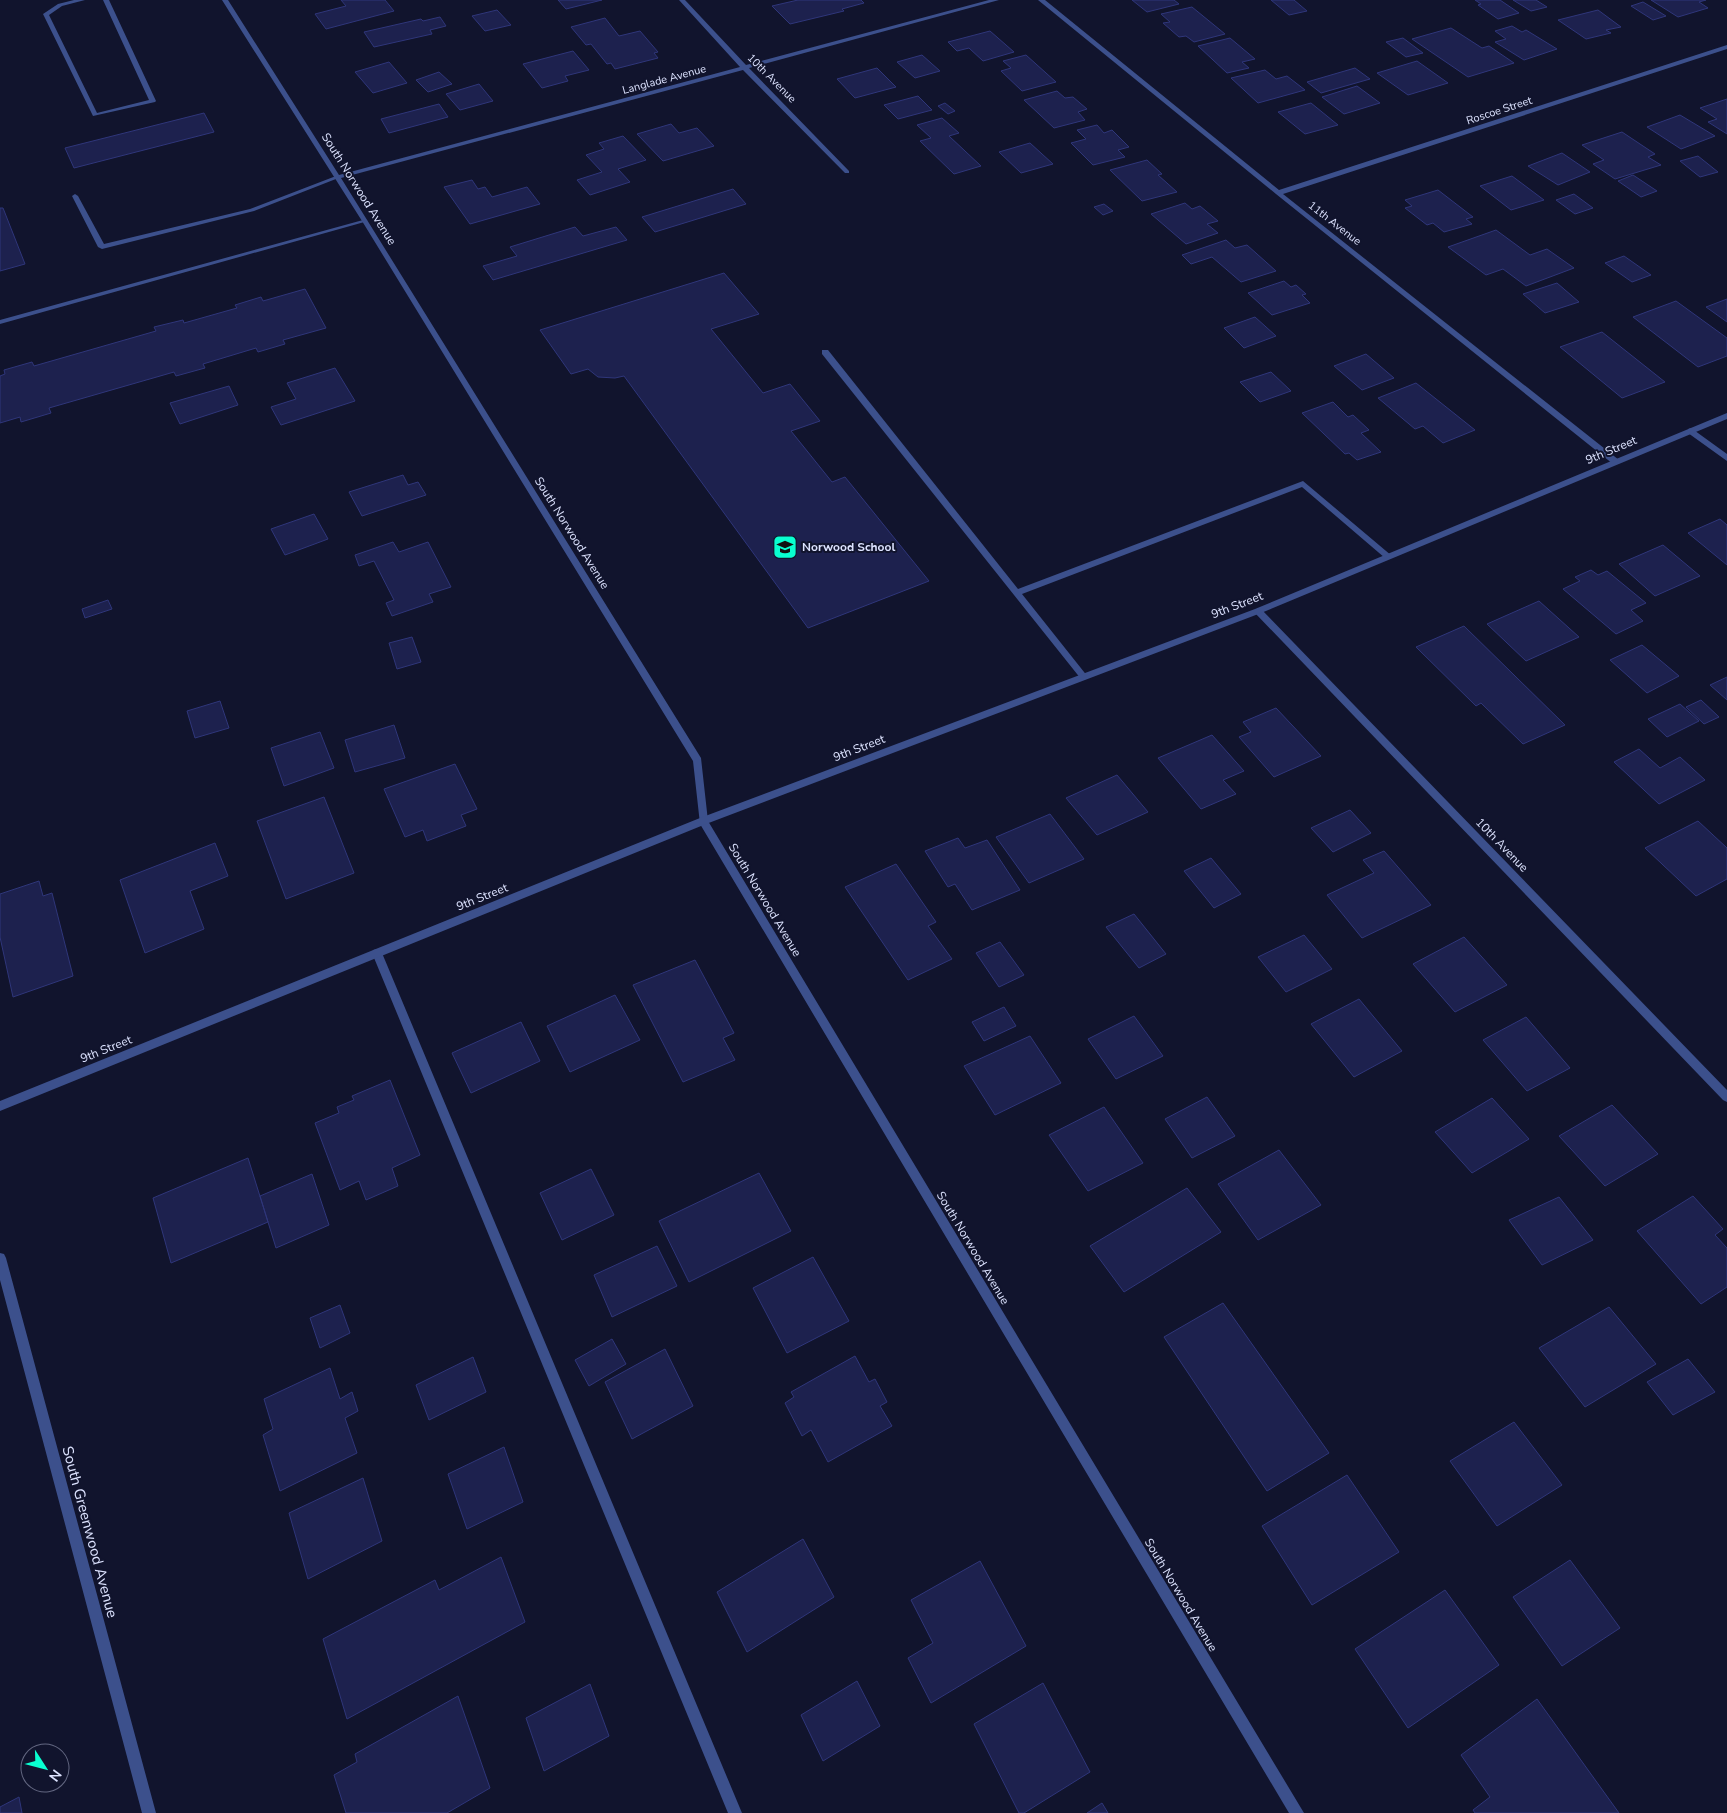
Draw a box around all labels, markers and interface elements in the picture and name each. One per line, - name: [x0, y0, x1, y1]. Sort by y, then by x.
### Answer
- street label: 10th Avenue: [744, 51, 800, 106]
- street label: Langlade Avenue: [621, 61, 708, 98]
- street label: Roscoe Street: [1464, 93, 1534, 128]
- street label: South Norwood Avenue: [318, 130, 400, 248]
- street label: 11th Avenue: [1305, 198, 1364, 249]
- street label: 9th Street: [1583, 432, 1640, 468]
- street label: South Norwood Avenue: [531, 474, 613, 592]
- school or university icon: Norwood School: [772, 534, 798, 560]
- place label: Norwood School: [802, 539, 895, 555]
- street label: 9th Street: [1209, 588, 1266, 622]
- street label: 9th Street: [831, 731, 888, 765]
- street label: 10th Avenue: [1472, 815, 1532, 875]
- street label: South Norwood Avenue: [725, 840, 805, 960]
- street label: 9th Street: [454, 879, 511, 915]
- street label: 9th Street: [78, 1031, 135, 1067]
- street label: South Norwood Avenue: [933, 1188, 1013, 1308]
- street label: South Greenwood Avenue: [57, 1444, 123, 1620]
- street label: South Norwood Avenue: [1141, 1535, 1221, 1655]
- north arrow: [20, 1743, 70, 1793]
- text: N: [44, 1766, 66, 1785]

